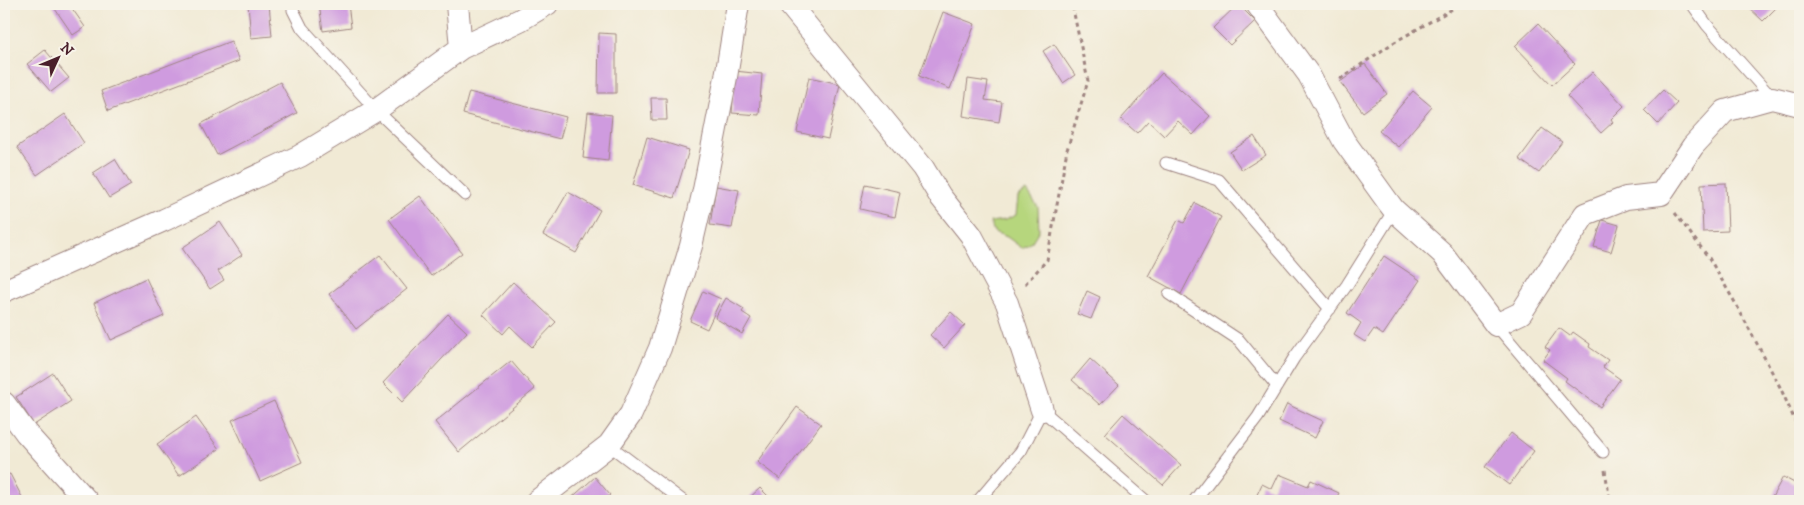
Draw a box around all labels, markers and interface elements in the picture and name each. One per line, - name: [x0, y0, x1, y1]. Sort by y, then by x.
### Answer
- north arrow: [32, 32, 82, 82]
- text: N: [56, 39, 77, 60]

